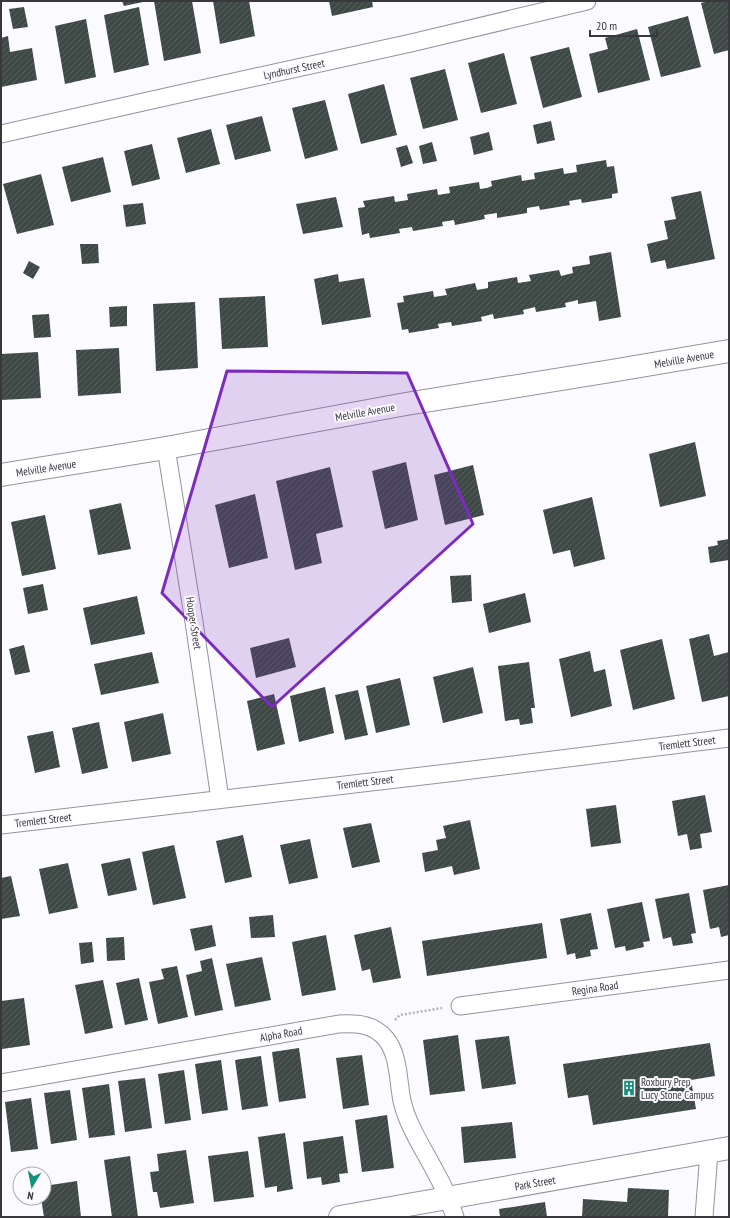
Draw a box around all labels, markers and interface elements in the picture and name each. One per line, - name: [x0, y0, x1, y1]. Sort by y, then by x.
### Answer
- scale bar: [590, 12, 657, 38]
- text: 20 m: [596, 18, 617, 33]
- street label: Lyndhurst Street: [262, 56, 326, 82]
- street label: Melville Avenue: [653, 347, 715, 371]
- street label: Melville Avenue: [334, 400, 396, 424]
- street label: Melville Avenue: [15, 456, 77, 480]
- street label: Hooper Street: [183, 596, 205, 650]
- street label: Tremlett Street: [658, 733, 716, 753]
- street label: Tremlett Street: [336, 772, 394, 792]
- street label: Tremlett Street: [14, 810, 72, 830]
- street label: Regina Road: [571, 978, 619, 998]
- street label: Alpha Road: [259, 1023, 304, 1045]
- place label: Roxbury Prep Lucy Stone Campus: [641, 1075, 714, 1102]
- building icon: Roxbury Prep Lucy Stone Campus: [620, 1079, 638, 1097]
- north arrow: [12, 1166, 52, 1206]
- street label: Park Street: [514, 1173, 556, 1193]
- text: N: [26, 1188, 34, 1203]

